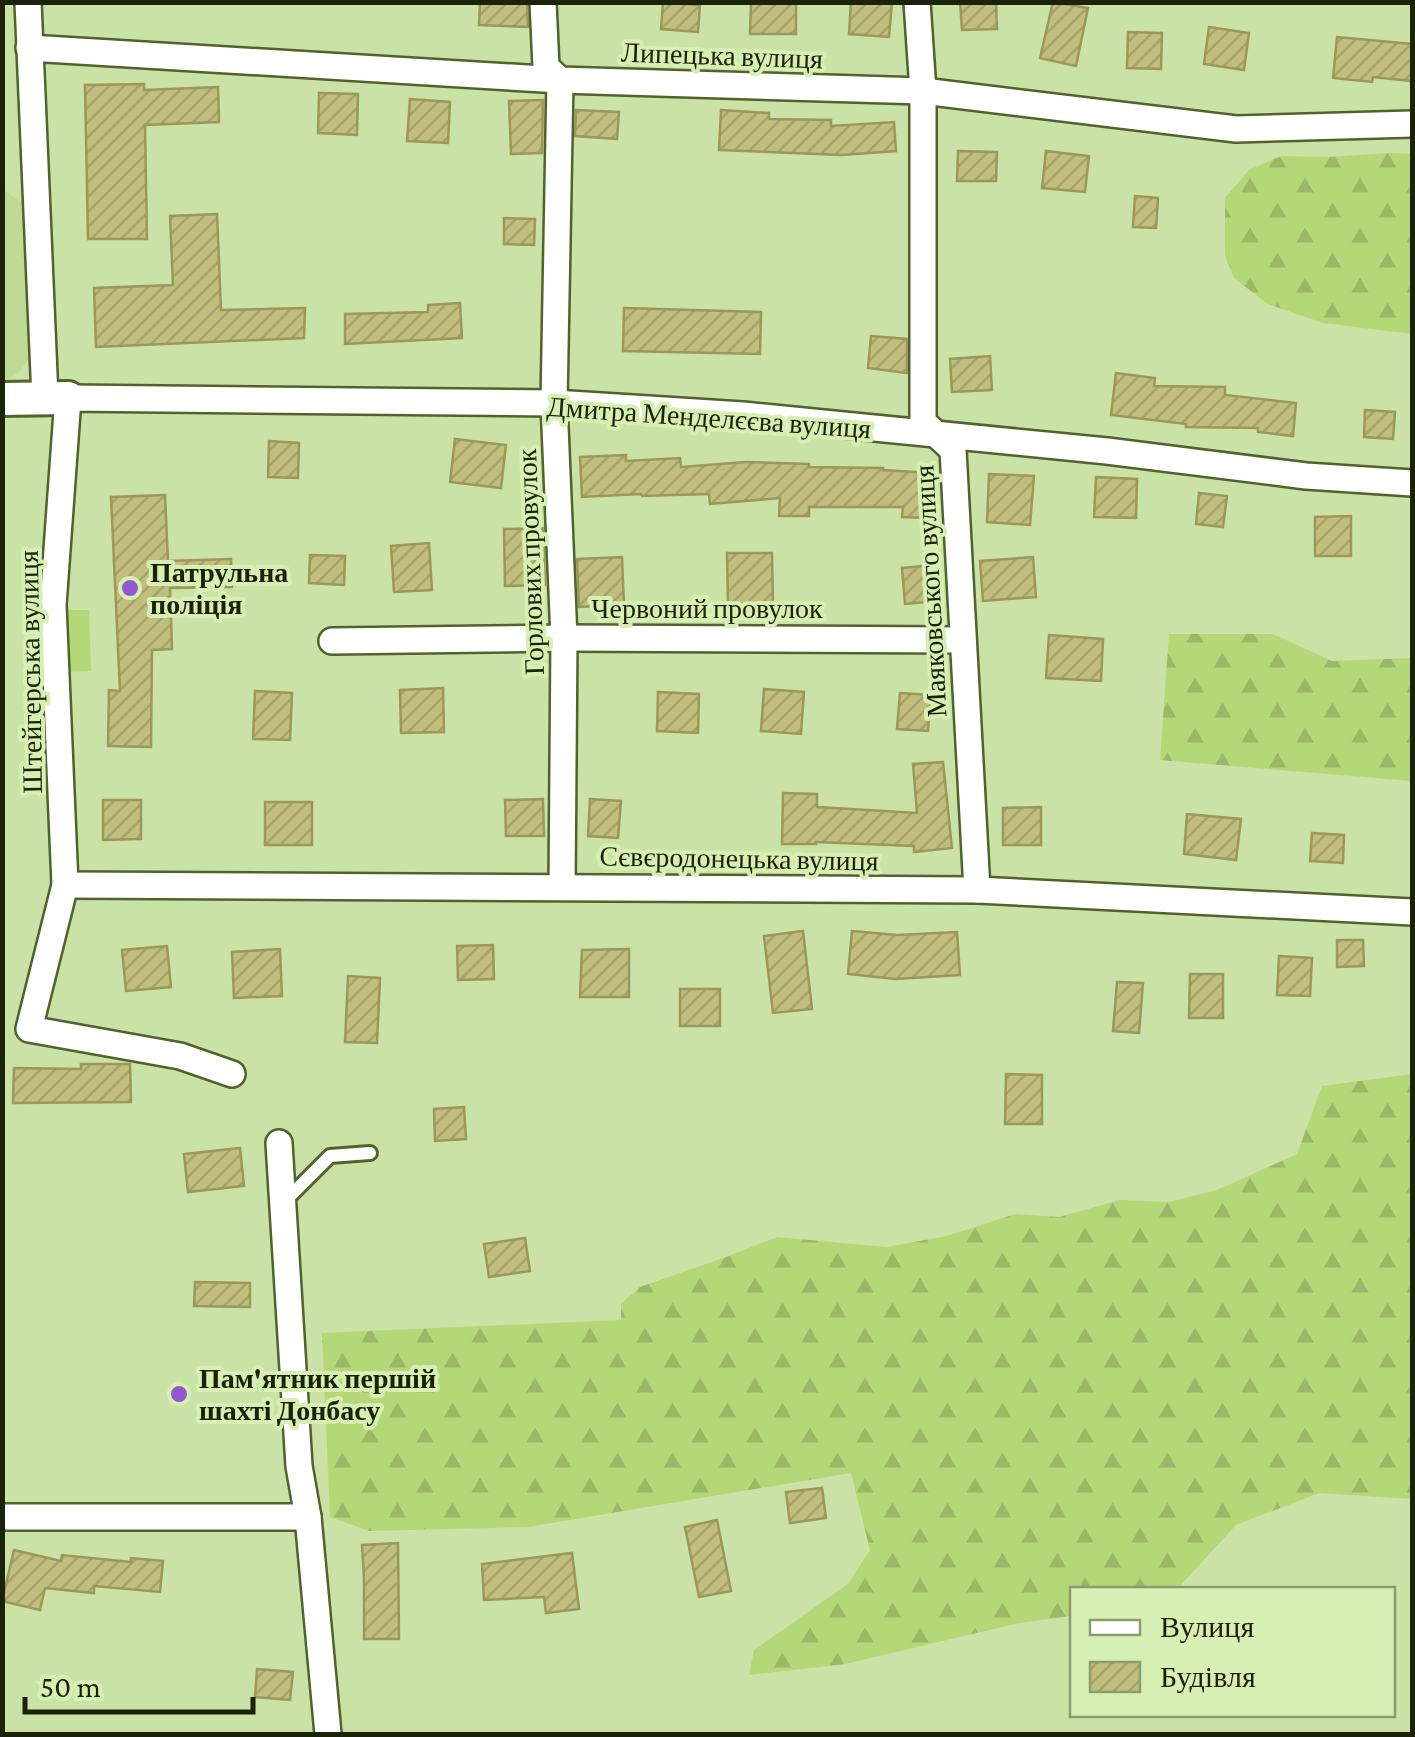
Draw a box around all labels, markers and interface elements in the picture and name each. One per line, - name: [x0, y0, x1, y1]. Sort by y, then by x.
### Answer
- street label: Липецька вулиця: [621, 36, 824, 75]
- street label: Дмитра Менделєєва вулиця: [546, 391, 872, 444]
- street label: Горлових провулок: [511, 448, 550, 676]
- street label: Маяковського вулиця: [908, 464, 953, 718]
- street label: Штейгерська вулиця: [13, 550, 48, 794]
- place label: Патрульна поліція: [150, 557, 288, 620]
- marker: Патрульна поліція: [119, 577, 141, 599]
- street label: Червоний провулок: [591, 593, 823, 624]
- street label: Сєвєродонецька вулиця: [599, 841, 879, 876]
- place label: Пам'ятник першій шахті Донбасу: [199, 1363, 436, 1426]
- marker: Пам'ятник першій шахті Донбасу: [168, 1383, 190, 1405]
- legend: [1070, 1587, 1395, 1717]
- text: Вулиця: [1160, 1610, 1254, 1643]
- scale bar: [25, 1652, 252, 1714]
- text: Будівля: [1160, 1660, 1256, 1693]
- text: 50 m: [40, 1670, 101, 1703]

